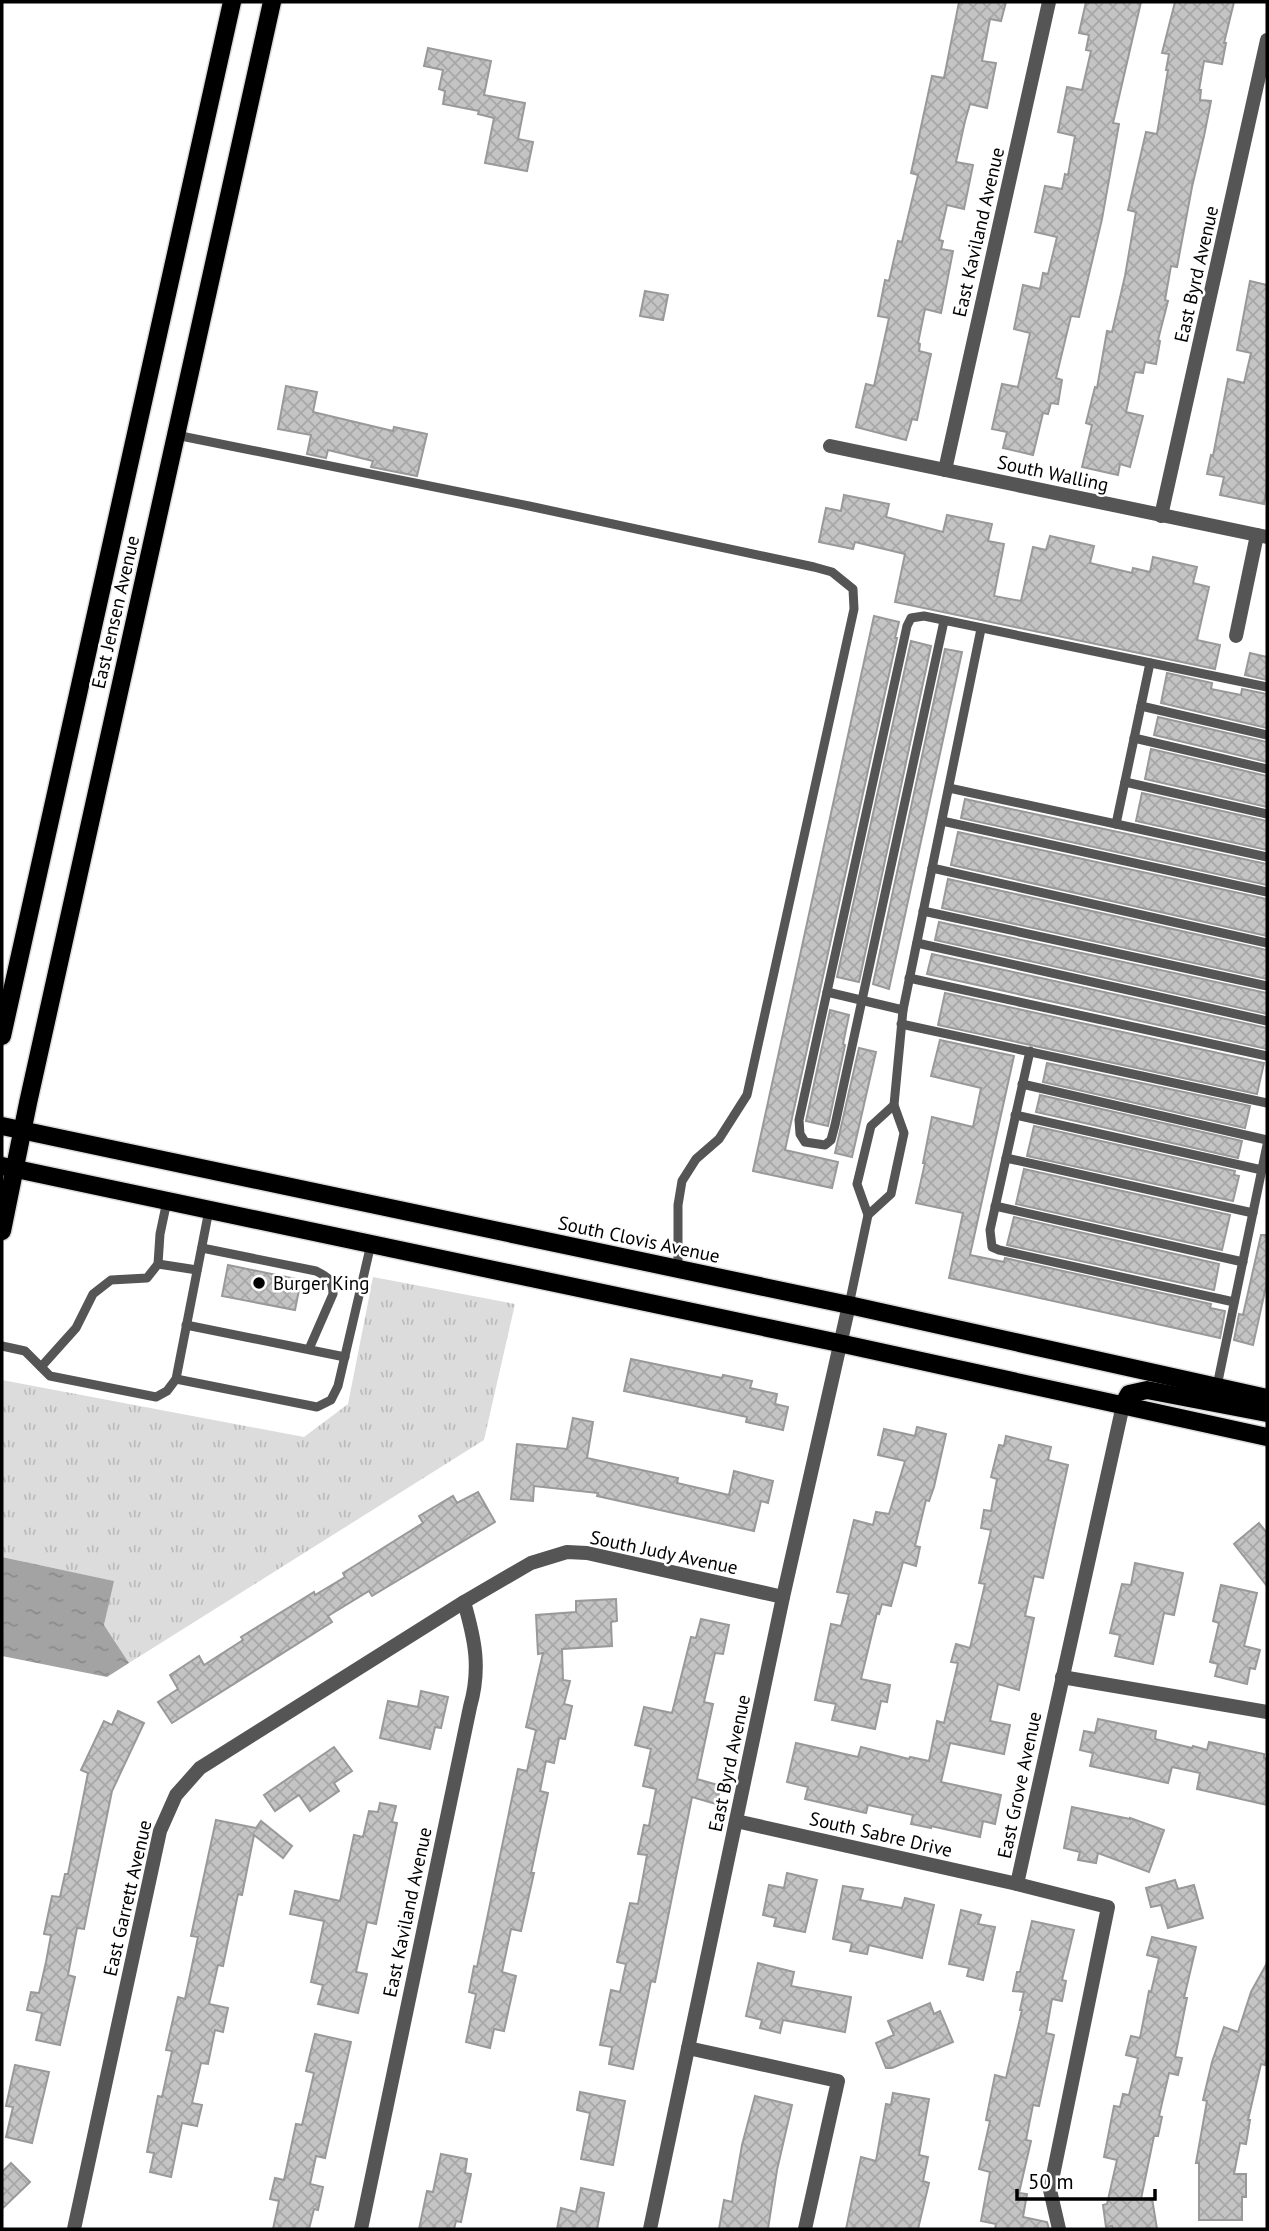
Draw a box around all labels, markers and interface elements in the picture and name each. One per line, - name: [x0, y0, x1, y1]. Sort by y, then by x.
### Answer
- street label: East Kaviland Avenue: [947, 145, 1009, 319]
- street label: East Byrd Avenue: [1169, 203, 1223, 345]
- street label: South Walling: [995, 449, 1111, 497]
- street label: East Jensen Avenue: [86, 533, 144, 691]
- street label: South Clovis Avenue: [556, 1210, 722, 1268]
- place label: Burger King: [273, 1271, 369, 1295]
- marker: Burger King: [251, 1275, 267, 1291]
- street label: South Judy Avenue: [588, 1525, 740, 1579]
- street label: East Byrd Avenue: [703, 1692, 755, 1834]
- street label: East Grove Avenue: [992, 1709, 1046, 1861]
- street label: South Sabre Drive: [807, 1806, 955, 1862]
- street label: East Garrett Avenue: [97, 1818, 157, 1978]
- street label: East Kaviland Avenue: [377, 1825, 437, 1999]
- scale bar: [1017, 2158, 1155, 2202]
- text: 50 m: [1028, 2168, 1074, 2195]

